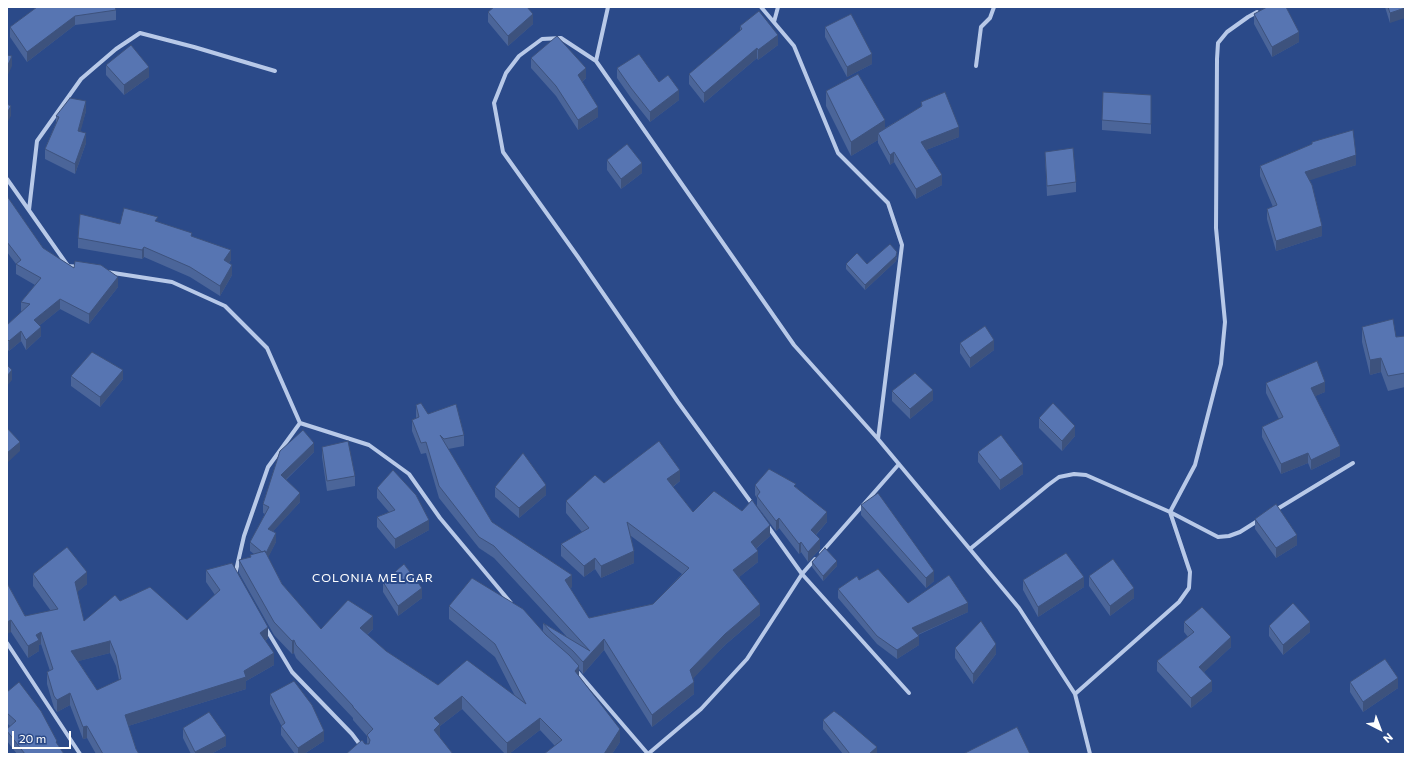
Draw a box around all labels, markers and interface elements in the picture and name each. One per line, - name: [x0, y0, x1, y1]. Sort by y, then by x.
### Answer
- district label: COLONIA MELGAR: [312, 571, 434, 585]
- north arrow: [1360, 709, 1400, 749]
- scale bar: [14, 723, 73, 749]
- text: 20 m: [19, 731, 46, 745]
- text: N: [1381, 731, 1396, 746]

